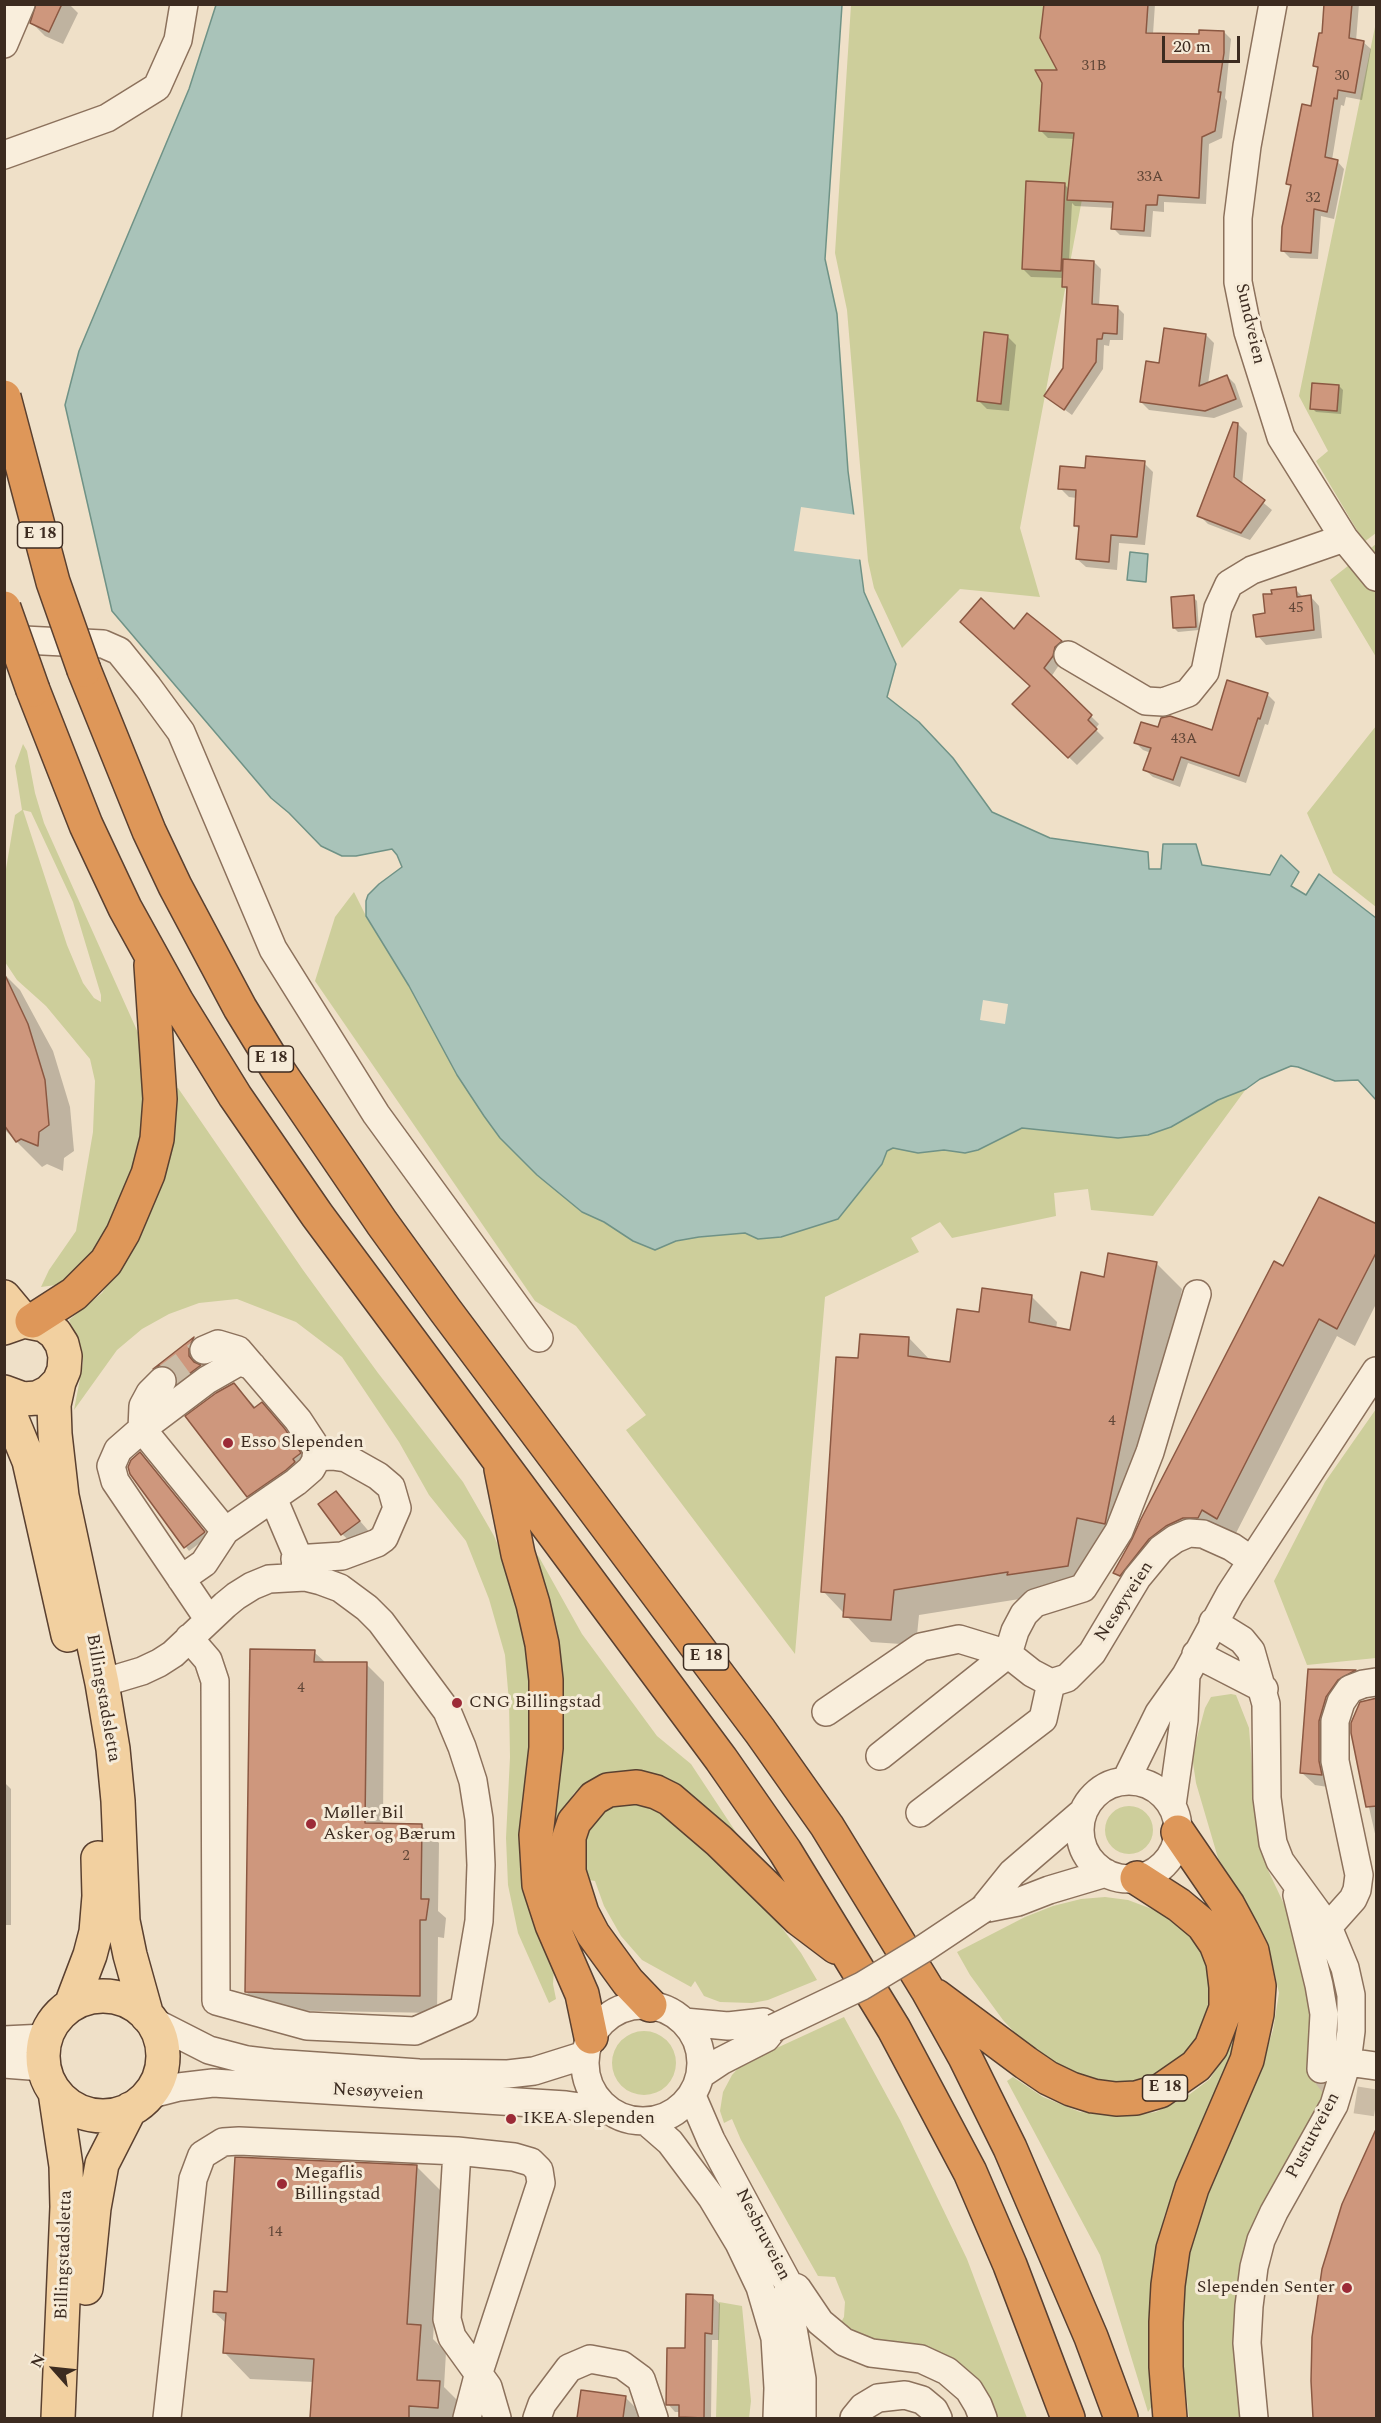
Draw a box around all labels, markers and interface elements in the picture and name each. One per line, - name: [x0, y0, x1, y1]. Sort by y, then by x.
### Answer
- scale bar: [1165, 24, 1243, 62]
- text: 20 m: [1173, 33, 1211, 60]
- house number: 31B: [1082, 58, 1106, 76]
- house number: 30: [1335, 68, 1349, 86]
- house number: 33A: [1137, 169, 1163, 187]
- house number: 32: [1306, 190, 1320, 208]
- street label: Sundveien: [1229, 281, 1269, 367]
- road number: E 18: [18, 522, 63, 548]
- house number: 45: [1289, 600, 1303, 618]
- house number: 43A: [1171, 731, 1197, 749]
- road number: E 18: [248, 1046, 294, 1072]
- house number: 4: [1108, 1413, 1116, 1431]
- place label: Esso Slependen: [240, 1432, 364, 1454]
- marker: Esso Slependen: [221, 1436, 235, 1450]
- street label: Nesøyveien: [1091, 1558, 1159, 1646]
- street label: Billingstadsletta: [80, 1632, 124, 1764]
- road number: E 18: [684, 1644, 728, 1670]
- house number: 4: [297, 1680, 305, 1698]
- place label: CNG Billingstad: [469, 1692, 601, 1714]
- marker: CNG Billingstad: [450, 1696, 464, 1710]
- place label: Møller Bil Asker og Bærum: [323, 1803, 456, 1846]
- marker: Møller Bil Asker og Bærum: [304, 1817, 318, 1831]
- house number: 2: [402, 1848, 410, 1866]
- road number: E 18: [1142, 2075, 1188, 2101]
- street label: Nesøyveien: [332, 2080, 424, 2106]
- street label: Pustutveien: [1282, 2089, 1346, 2183]
- place label: IKEA Slependen: [523, 2108, 655, 2130]
- marker: IKEA Slependen: [504, 2112, 518, 2126]
- place label: Megaflis Billingstad: [294, 2163, 381, 2206]
- marker: Megaflis Billingstad: [275, 2177, 289, 2191]
- street label: Nesbruveien: [730, 2185, 794, 2285]
- street label: Billingstadsletta: [52, 2190, 78, 2320]
- house number: 14: [268, 2224, 282, 2242]
- place label: Slependen Senter: [1197, 2277, 1335, 2299]
- marker: Slependen Senter: [1340, 2281, 1354, 2295]
- north arrow: [24, 2339, 84, 2399]
- text: N: [24, 2350, 52, 2372]

